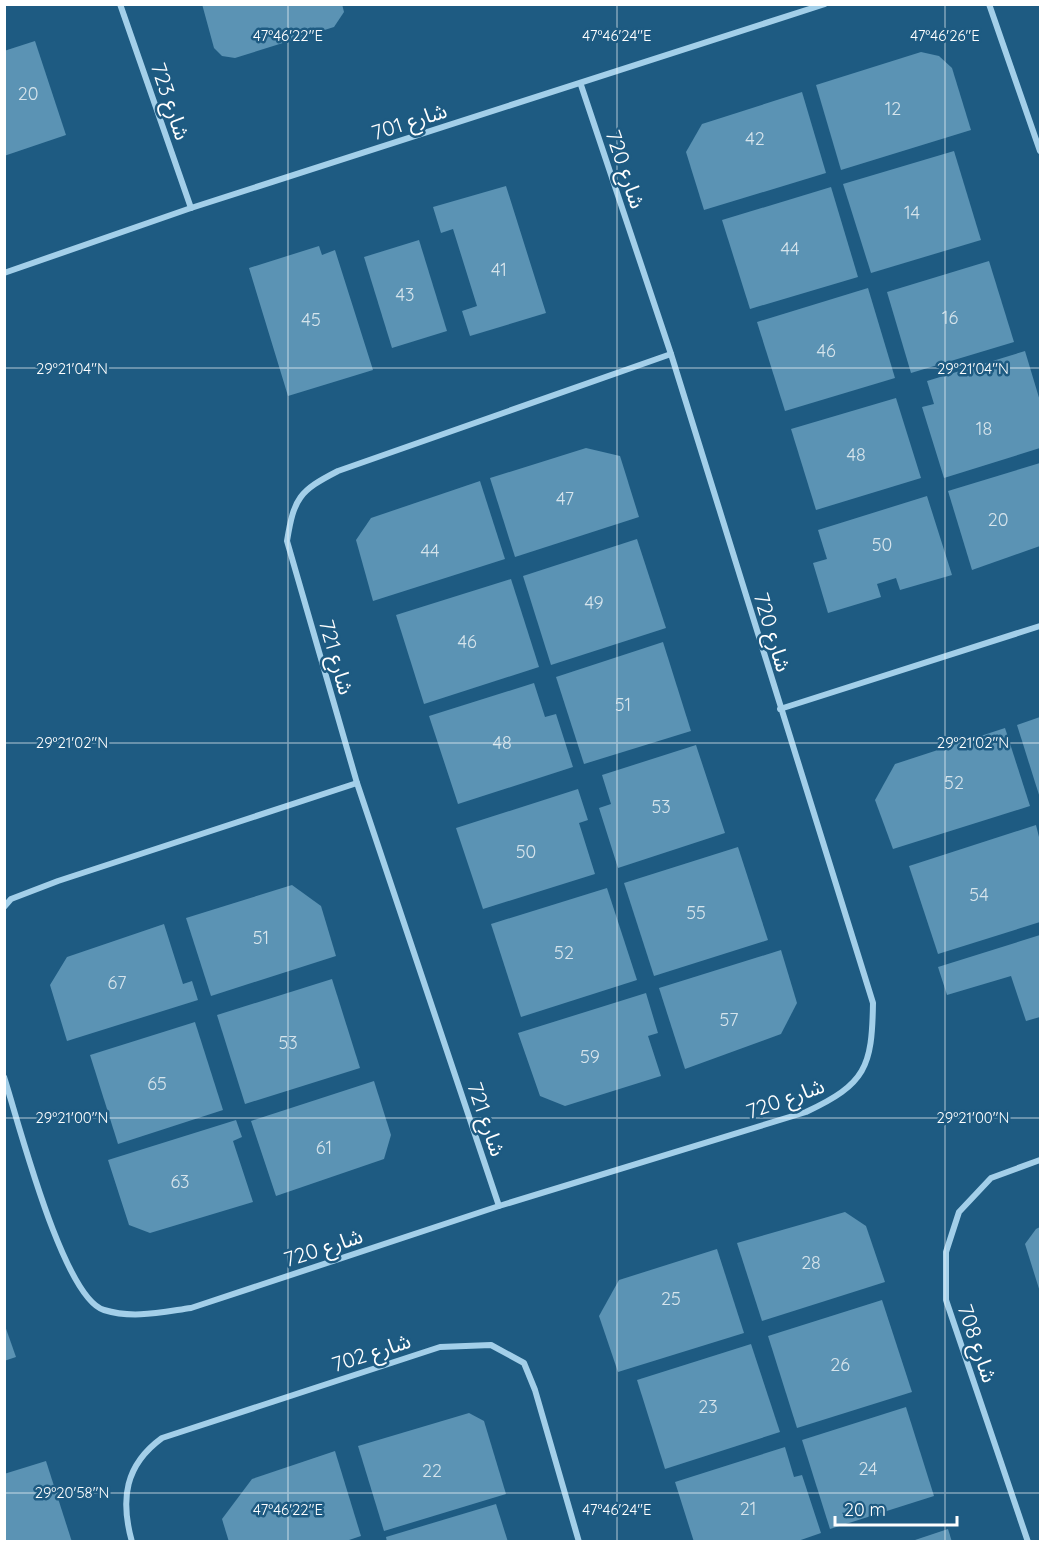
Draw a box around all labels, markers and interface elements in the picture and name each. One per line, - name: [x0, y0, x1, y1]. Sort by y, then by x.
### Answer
- text: 47°46'22"E: [253, 26, 323, 45]
- text: 47°46'24"E: [582, 26, 652, 45]
- text: 47°46'26"E: [910, 26, 980, 45]
- street label: شارع 723: [143, 59, 196, 144]
- house number: 20: [18, 82, 38, 105]
- street label: شارع 701: [368, 97, 451, 148]
- house number: 12: [885, 97, 901, 120]
- street label: شارع 720: [598, 126, 652, 213]
- house number: 42: [745, 127, 765, 150]
- house number: 14: [904, 201, 920, 224]
- house number: 44: [781, 237, 799, 260]
- house number: 41: [491, 258, 507, 281]
- house number: 43: [396, 283, 414, 306]
- house number: 16: [942, 306, 958, 329]
- house number: 45: [301, 308, 321, 331]
- house number: 46: [816, 339, 836, 362]
- text: 29°21'04"N: [36, 359, 108, 378]
- text: 29°21'04"N: [937, 359, 1009, 378]
- house number: 18: [976, 417, 992, 440]
- house number: 48: [846, 443, 866, 466]
- house number: 47: [556, 487, 574, 510]
- house number: 20: [988, 508, 1008, 531]
- house number: 50: [872, 533, 892, 556]
- house number: 44: [421, 539, 439, 562]
- street label: شارع 720: [746, 589, 797, 676]
- house number: 49: [584, 591, 604, 614]
- street label: شارع 721: [311, 616, 360, 698]
- house number: 46: [457, 630, 477, 653]
- house number: 51: [615, 693, 631, 716]
- house number: 48: [492, 731, 512, 754]
- text: 29°21'02"N: [36, 733, 108, 752]
- text: 29°21'02"N: [937, 733, 1009, 752]
- house number: 52: [944, 771, 964, 794]
- house number: 53: [651, 795, 671, 818]
- house number: 50: [516, 840, 536, 863]
- house number: 54: [969, 883, 989, 906]
- house number: 55: [686, 901, 706, 924]
- house number: 51: [253, 926, 269, 949]
- house number: 52: [554, 941, 574, 964]
- house number: 67: [108, 971, 126, 994]
- house number: 57: [719, 1008, 739, 1031]
- house number: 53: [278, 1031, 298, 1054]
- house number: 59: [580, 1045, 600, 1068]
- house number: 65: [147, 1072, 167, 1095]
- street label: شارع 720: [742, 1072, 829, 1127]
- street label: شارع 721: [459, 1078, 512, 1161]
- text: 29°21'00"N: [36, 1108, 108, 1127]
- text: 29°21'00"N: [937, 1108, 1009, 1127]
- house number: 61: [316, 1136, 332, 1159]
- house number: 63: [170, 1170, 190, 1193]
- street label: شارع 720: [280, 1222, 367, 1275]
- house number: 28: [801, 1251, 821, 1274]
- house number: 25: [661, 1287, 681, 1310]
- street label: شارع 708: [950, 1300, 1004, 1387]
- street label: شارع 702: [328, 1327, 415, 1380]
- house number: 26: [830, 1353, 850, 1376]
- house number: 23: [698, 1395, 718, 1418]
- house number: 24: [858, 1457, 878, 1480]
- house number: 22: [422, 1459, 442, 1482]
- text: 29°20'58"N: [35, 1483, 109, 1502]
- scale bar: [835, 1489, 956, 1527]
- house number: 21: [740, 1497, 756, 1520]
- text: 20 m: [844, 1498, 886, 1521]
- text: 47°46'22"E: [253, 1500, 323, 1519]
- text: 47°46'24"E: [582, 1500, 652, 1519]

